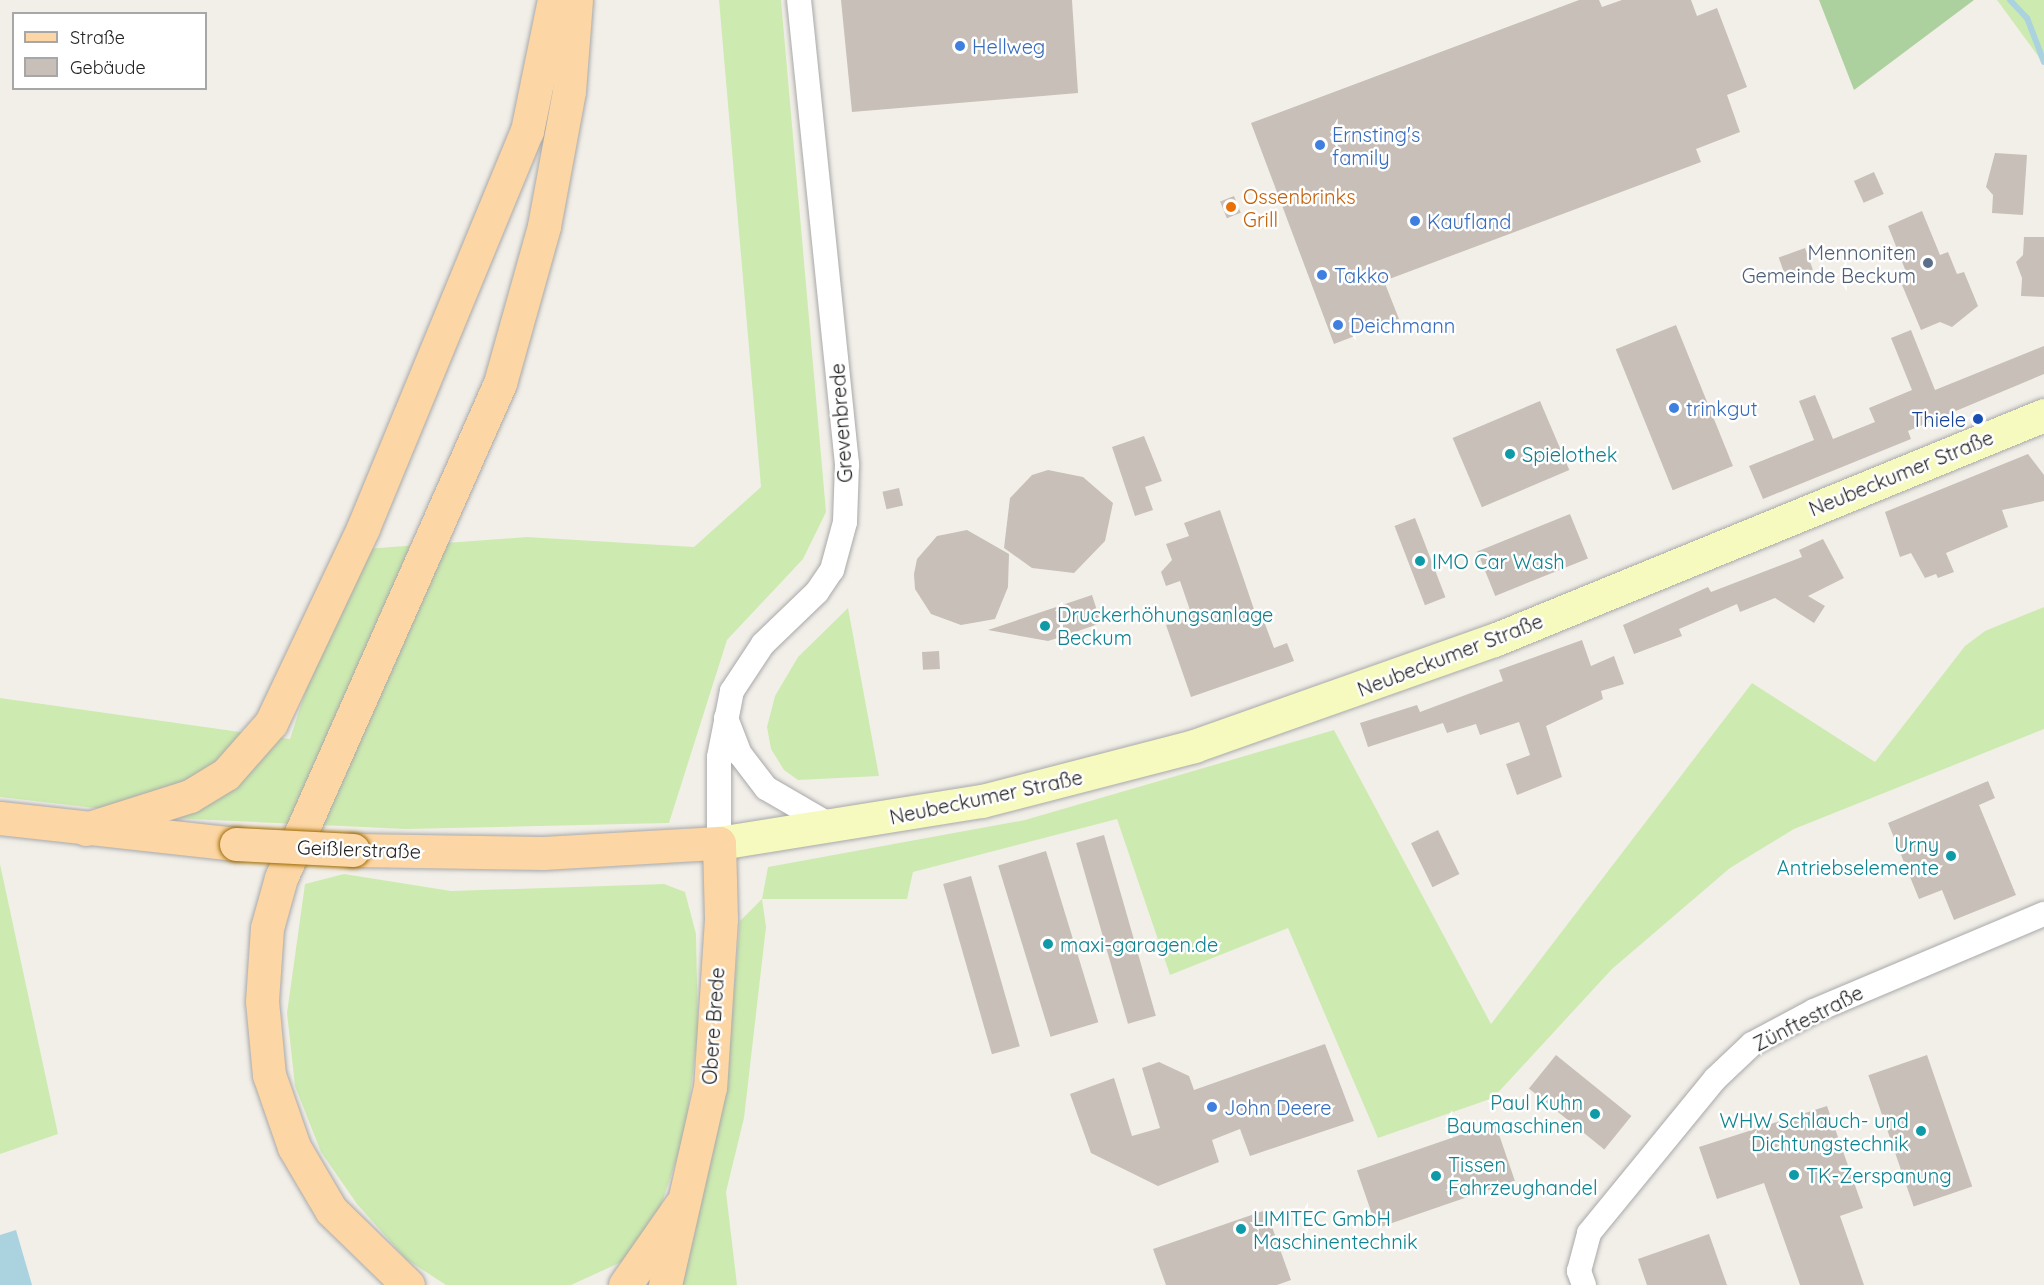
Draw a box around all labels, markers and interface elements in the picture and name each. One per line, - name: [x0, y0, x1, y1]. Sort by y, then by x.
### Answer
- legend: [12, 12, 207, 90]
- text: Straße: [70, 26, 125, 49]
- place label: Hellweg: [972, 34, 1045, 58]
- marker: Hellweg: [953, 39, 967, 53]
- text: Gebäude: [70, 56, 146, 79]
- place label: Ernsting's family: [1332, 122, 1420, 169]
- marker: Ernsting's family: [1313, 138, 1327, 152]
- place label: Ossenbrinks Grill: [1243, 184, 1356, 231]
- marker: Ossenbrinks Grill: [1224, 200, 1238, 214]
- place label: Kaufland: [1427, 209, 1511, 233]
- marker: Kaufland: [1408, 214, 1422, 228]
- place label: Mennoniten Gemeinde Beckum: [1742, 240, 1916, 287]
- marker: Mennoniten Gemeinde Beckum: [1921, 256, 1935, 270]
- place label: Takko: [1334, 263, 1389, 287]
- marker: Takko: [1315, 268, 1329, 282]
- place label: Deichmann: [1350, 313, 1455, 337]
- marker: Deichmann: [1331, 318, 1345, 332]
- street label: Grevenbrede: [825, 362, 857, 484]
- place label: trinkgut: [1686, 396, 1757, 420]
- marker: trinkgut: [1667, 401, 1681, 415]
- place label: Thiele: [1911, 407, 1966, 431]
- marker: Thiele: [1971, 412, 1985, 426]
- street label: Neubeckumer Straße: [1805, 425, 1997, 521]
- place label: Spielothek: [1522, 442, 1618, 466]
- marker: Spielothek: [1503, 447, 1517, 461]
- place label: IMO Car Wash: [1432, 549, 1565, 573]
- marker: IMO Car Wash: [1413, 554, 1427, 568]
- place label: Druckerhöhungsanlage Beckum: [1057, 602, 1273, 649]
- street label: Neubeckumer Straße: [1354, 609, 1546, 701]
- marker: Druckerhöhungsanlage Beckum: [1038, 619, 1052, 633]
- street label: Neubeckumer Straße: [887, 765, 1085, 829]
- place label: Urny Antriebselemente: [1777, 832, 1939, 879]
- street label: Geißlerstraße: [297, 835, 421, 863]
- marker: Urny Antriebselemente: [1944, 849, 1958, 863]
- place label: maxi-garagen.de: [1060, 932, 1218, 956]
- marker: maxi-garagen.de: [1041, 937, 1055, 951]
- street label: Obere Brede: [697, 966, 729, 1086]
- street label: Zünftestraße: [1749, 980, 1867, 1056]
- place label: Paul Kuhn Baumaschinen: [1447, 1090, 1583, 1137]
- place label: John Deere: [1224, 1095, 1332, 1119]
- marker: John Deere: [1205, 1100, 1219, 1114]
- marker: Paul Kuhn Baumaschinen: [1588, 1107, 1602, 1121]
- place label: WHW Schlauch- und Dichtungstechnik: [1720, 1108, 1909, 1155]
- marker: WHW Schlauch- und Dichtungstechnik: [1914, 1124, 1928, 1138]
- place label: Tissen Fahrzeughandel: [1448, 1152, 1597, 1199]
- place label: TK-Zerspanung: [1806, 1163, 1952, 1187]
- marker: TK-Zerspanung: [1787, 1168, 1801, 1182]
- marker: Tissen Fahrzeughandel: [1429, 1169, 1443, 1183]
- place label: LIMITEC GmbH Maschinentechnik: [1253, 1206, 1418, 1253]
- marker: LIMITEC GmbH Maschinentechnik: [1234, 1222, 1248, 1236]

